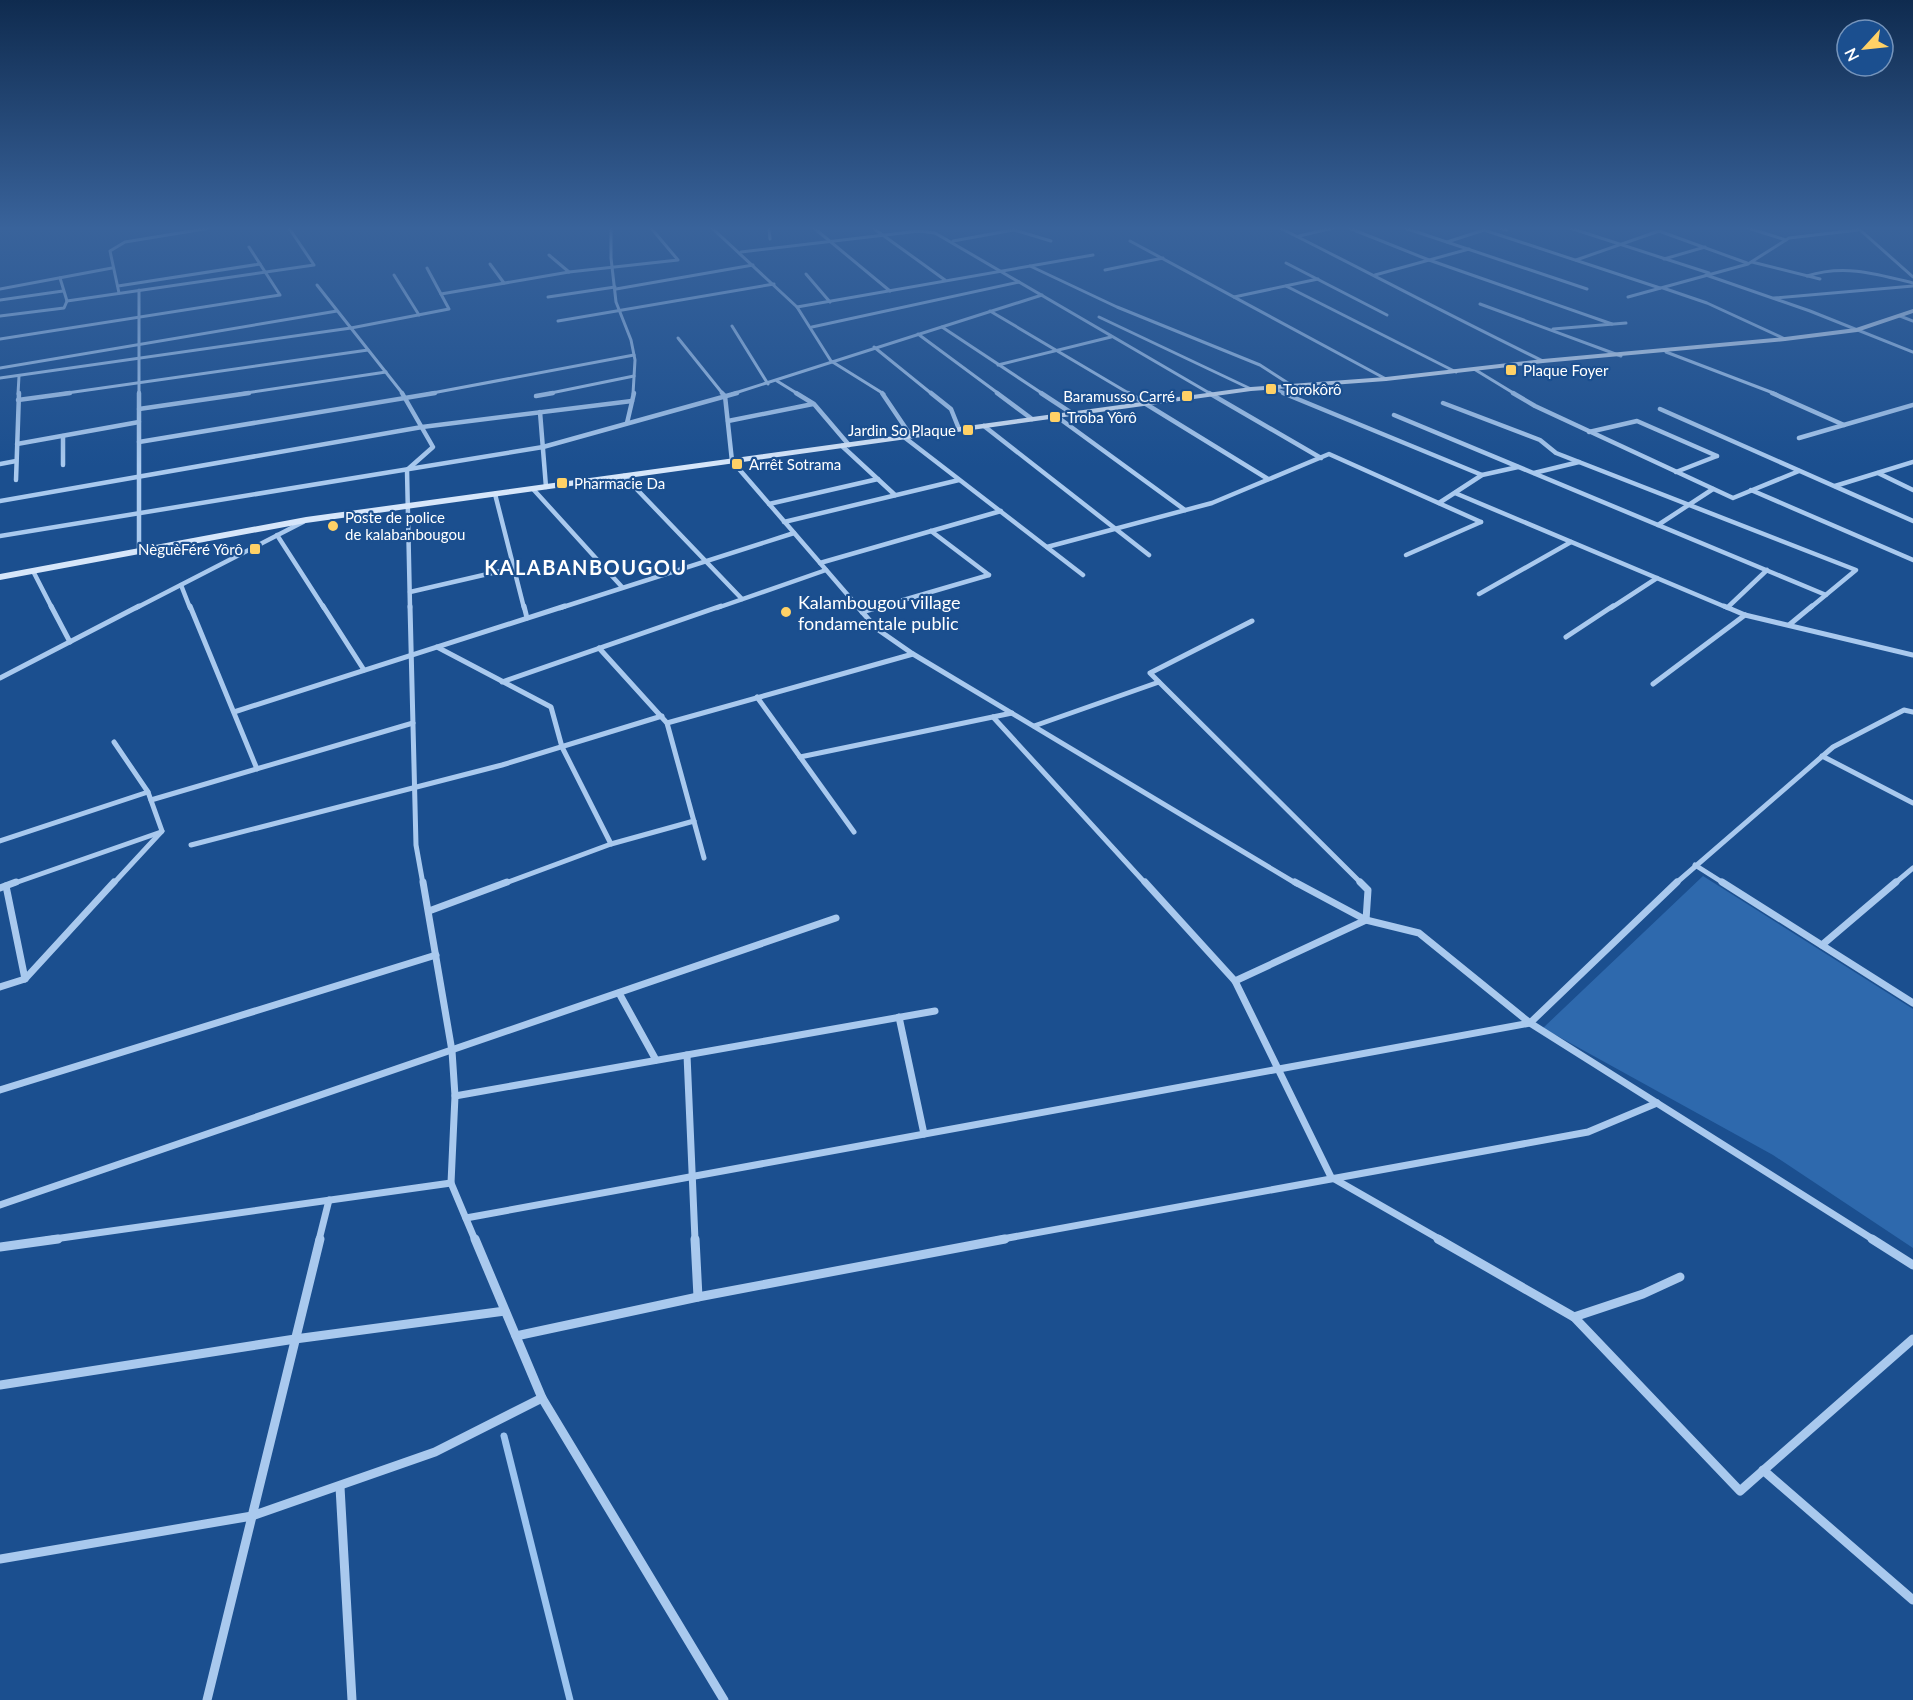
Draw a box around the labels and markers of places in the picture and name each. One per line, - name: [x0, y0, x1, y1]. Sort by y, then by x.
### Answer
- place label: Plaque Foyer: [1523, 361, 1609, 379]
- marker: Plaque Foyer: [1504, 363, 1518, 377]
- place label: Torokôrô: [1283, 380, 1342, 398]
- marker: Torokôrô: [1264, 382, 1278, 396]
- place label: Baramusso Carré: [1063, 387, 1175, 405]
- marker: Baramusso Carré: [1180, 389, 1194, 403]
- place label: Troba Yôrô: [1067, 408, 1137, 426]
- marker: Troba Yôrô: [1048, 410, 1062, 424]
- place label: Jardin So Plaque: [848, 421, 956, 439]
- marker: Jardin So Plaque: [961, 423, 975, 437]
- place label: Arrêt Sotrama: [749, 455, 841, 473]
- marker: Arrêt Sotrama: [730, 457, 744, 471]
- place label: Pharmacie Da: [574, 474, 665, 492]
- marker: Pharmacie Da: [555, 476, 569, 490]
- place label: Poste de police de kalabanbougou: [345, 508, 465, 543]
- marker: Poste de police de kalabanbougou: [326, 519, 340, 533]
- place label: NèguèFéré Yôrô: [138, 540, 243, 558]
- marker: NèguèFéré Yôrô: [248, 542, 262, 556]
- place label: Kalambougou village fondamentale public: [798, 591, 961, 634]
- marker: Kalambougou village fondamentale public: [779, 605, 793, 619]

